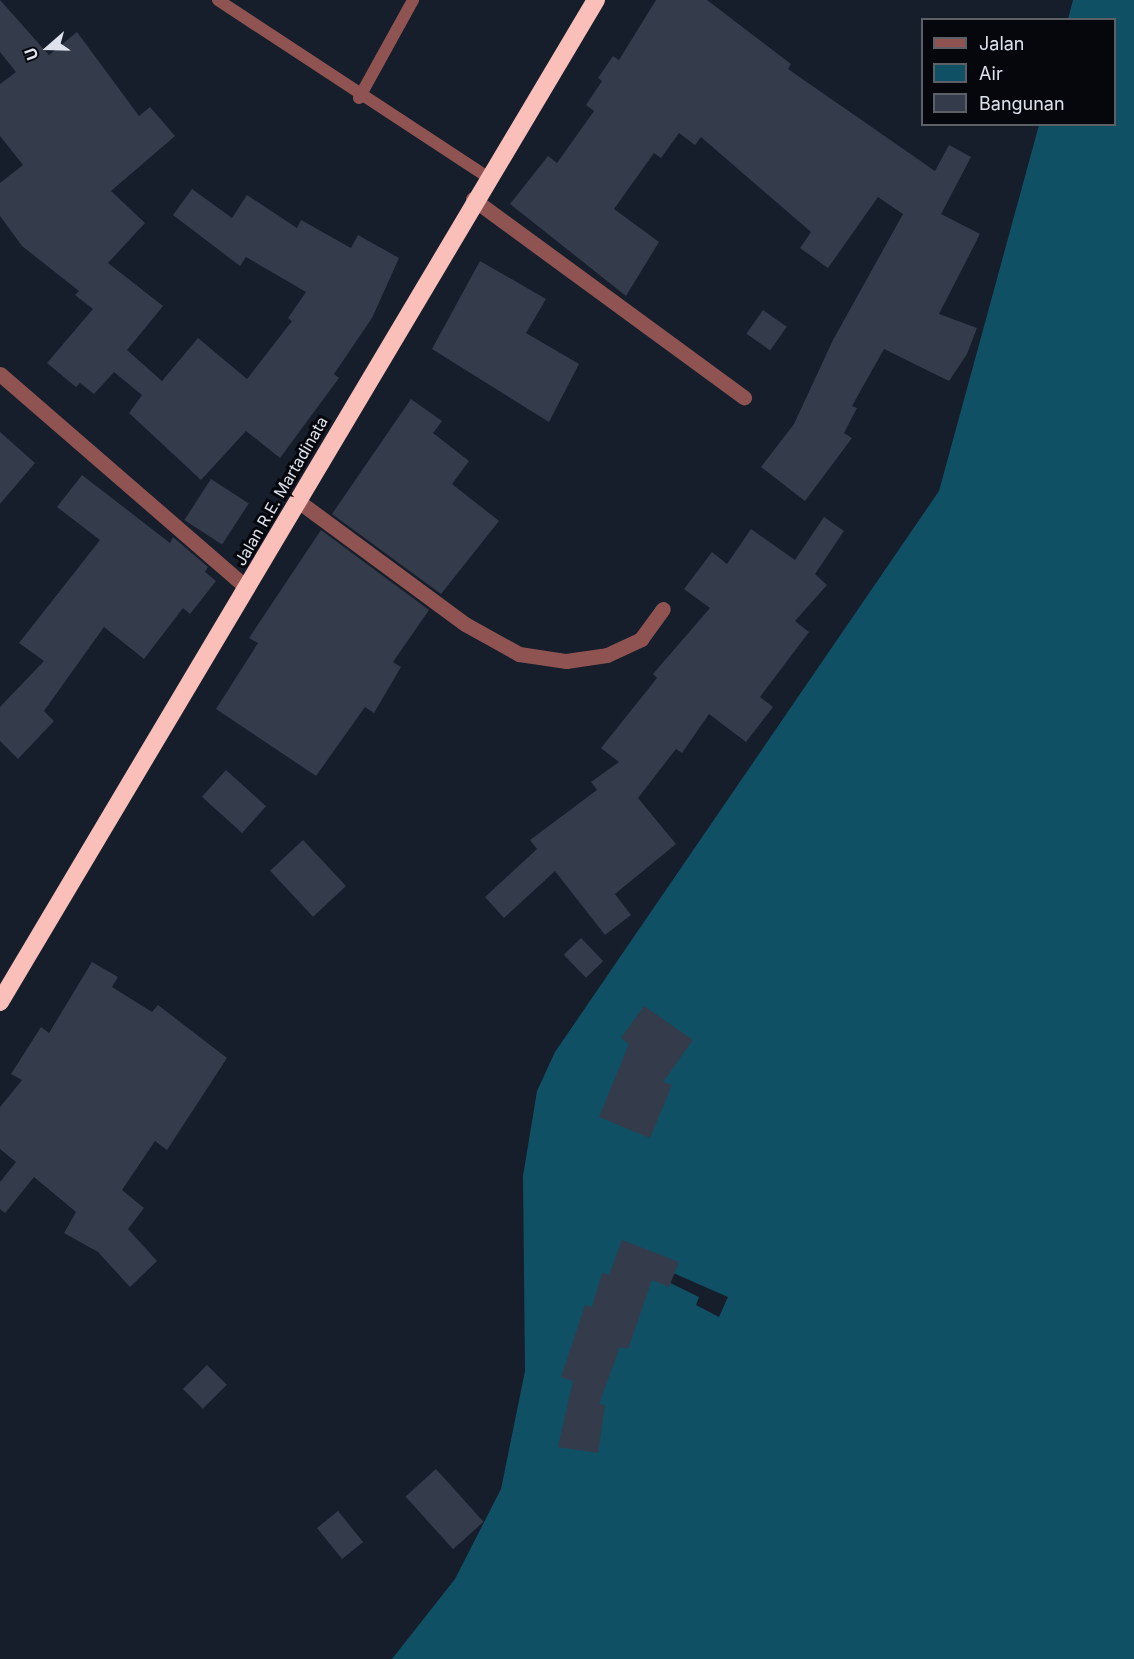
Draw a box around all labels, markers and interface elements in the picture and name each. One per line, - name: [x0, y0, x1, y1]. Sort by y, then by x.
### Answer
- north arrow: [18, 18, 78, 78]
- legend: [921, 18, 1116, 126]
- text: Jalan: [979, 33, 1024, 54]
- text: U: [20, 45, 42, 63]
- text: Air: [979, 63, 1003, 84]
- text: Bangunan: [979, 93, 1065, 114]
- street label: Jalan R.E. Martadinata: [230, 413, 332, 569]

